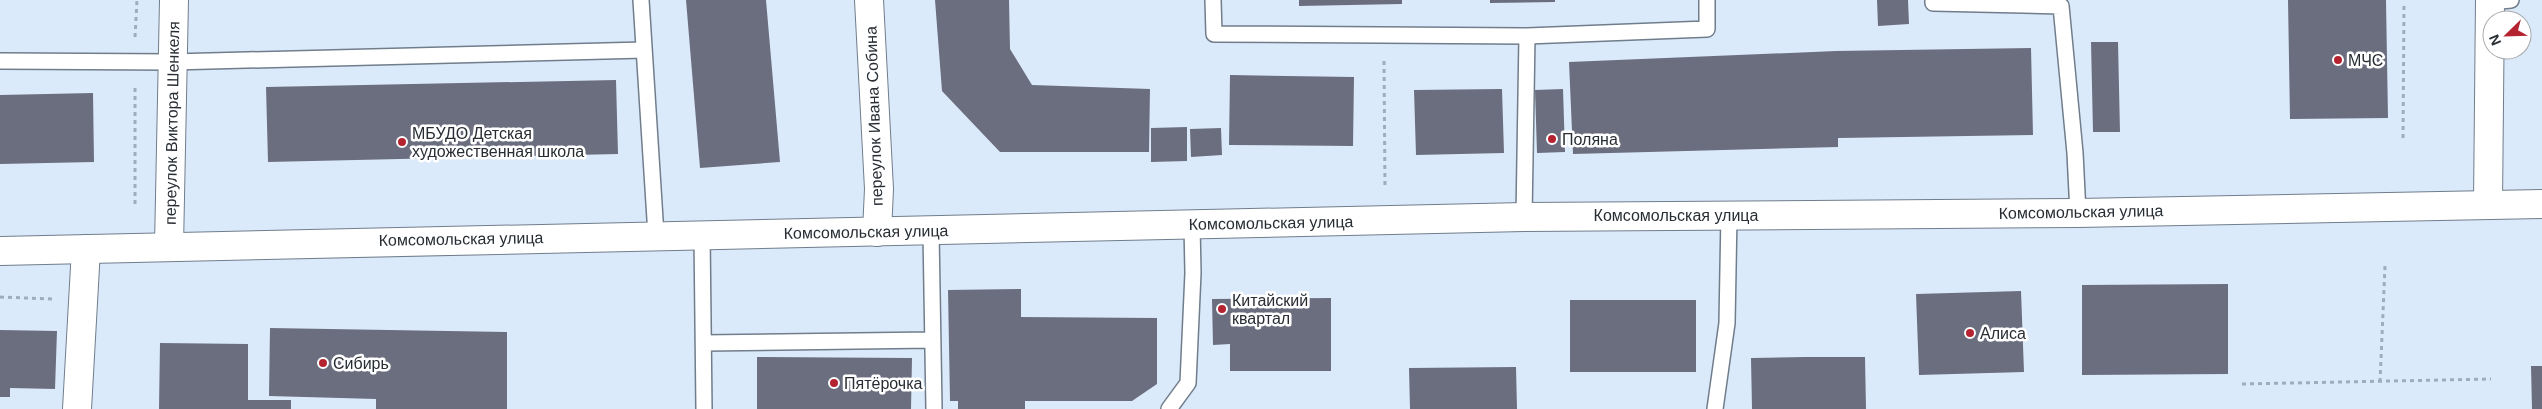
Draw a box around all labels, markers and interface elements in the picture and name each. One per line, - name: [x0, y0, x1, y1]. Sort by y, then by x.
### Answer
- north arrow: [2482, 10, 2532, 60]
- street label: переулок Виктора Шенкеля: [162, 21, 182, 225]
- street label: переулок Ивана Собина: [862, 26, 886, 206]
- text: N: [2486, 32, 2504, 48]
- place label: МЧС: [2348, 52, 2383, 69]
- marker: МЧС: [2332, 54, 2344, 66]
- place label: МБУДО Детская художественная школа: [412, 125, 584, 160]
- place label: Поляна: [1562, 131, 1618, 148]
- marker: Поляна: [1546, 133, 1558, 145]
- marker: МБУДО Детская художественная школа: [396, 136, 408, 148]
- street label: Комсомольская улица: [1998, 202, 2164, 222]
- street label: Комсомольская улица: [1594, 207, 1759, 224]
- street label: Комсомольская улица: [1188, 213, 1354, 233]
- street label: Комсомольская улица: [783, 222, 949, 242]
- street label: Комсомольская улица: [378, 229, 544, 249]
- place label: Китайский квартал: [1232, 292, 1308, 327]
- marker: Китайский квартал: [1216, 303, 1228, 315]
- place label: Алиса: [1980, 325, 2026, 342]
- marker: Алиса: [1964, 327, 1976, 339]
- place label: Сибирь: [333, 355, 389, 372]
- marker: Сибирь: [317, 357, 329, 369]
- place label: Пятёрочка: [844, 375, 923, 392]
- marker: Пятёрочка: [828, 377, 840, 389]

